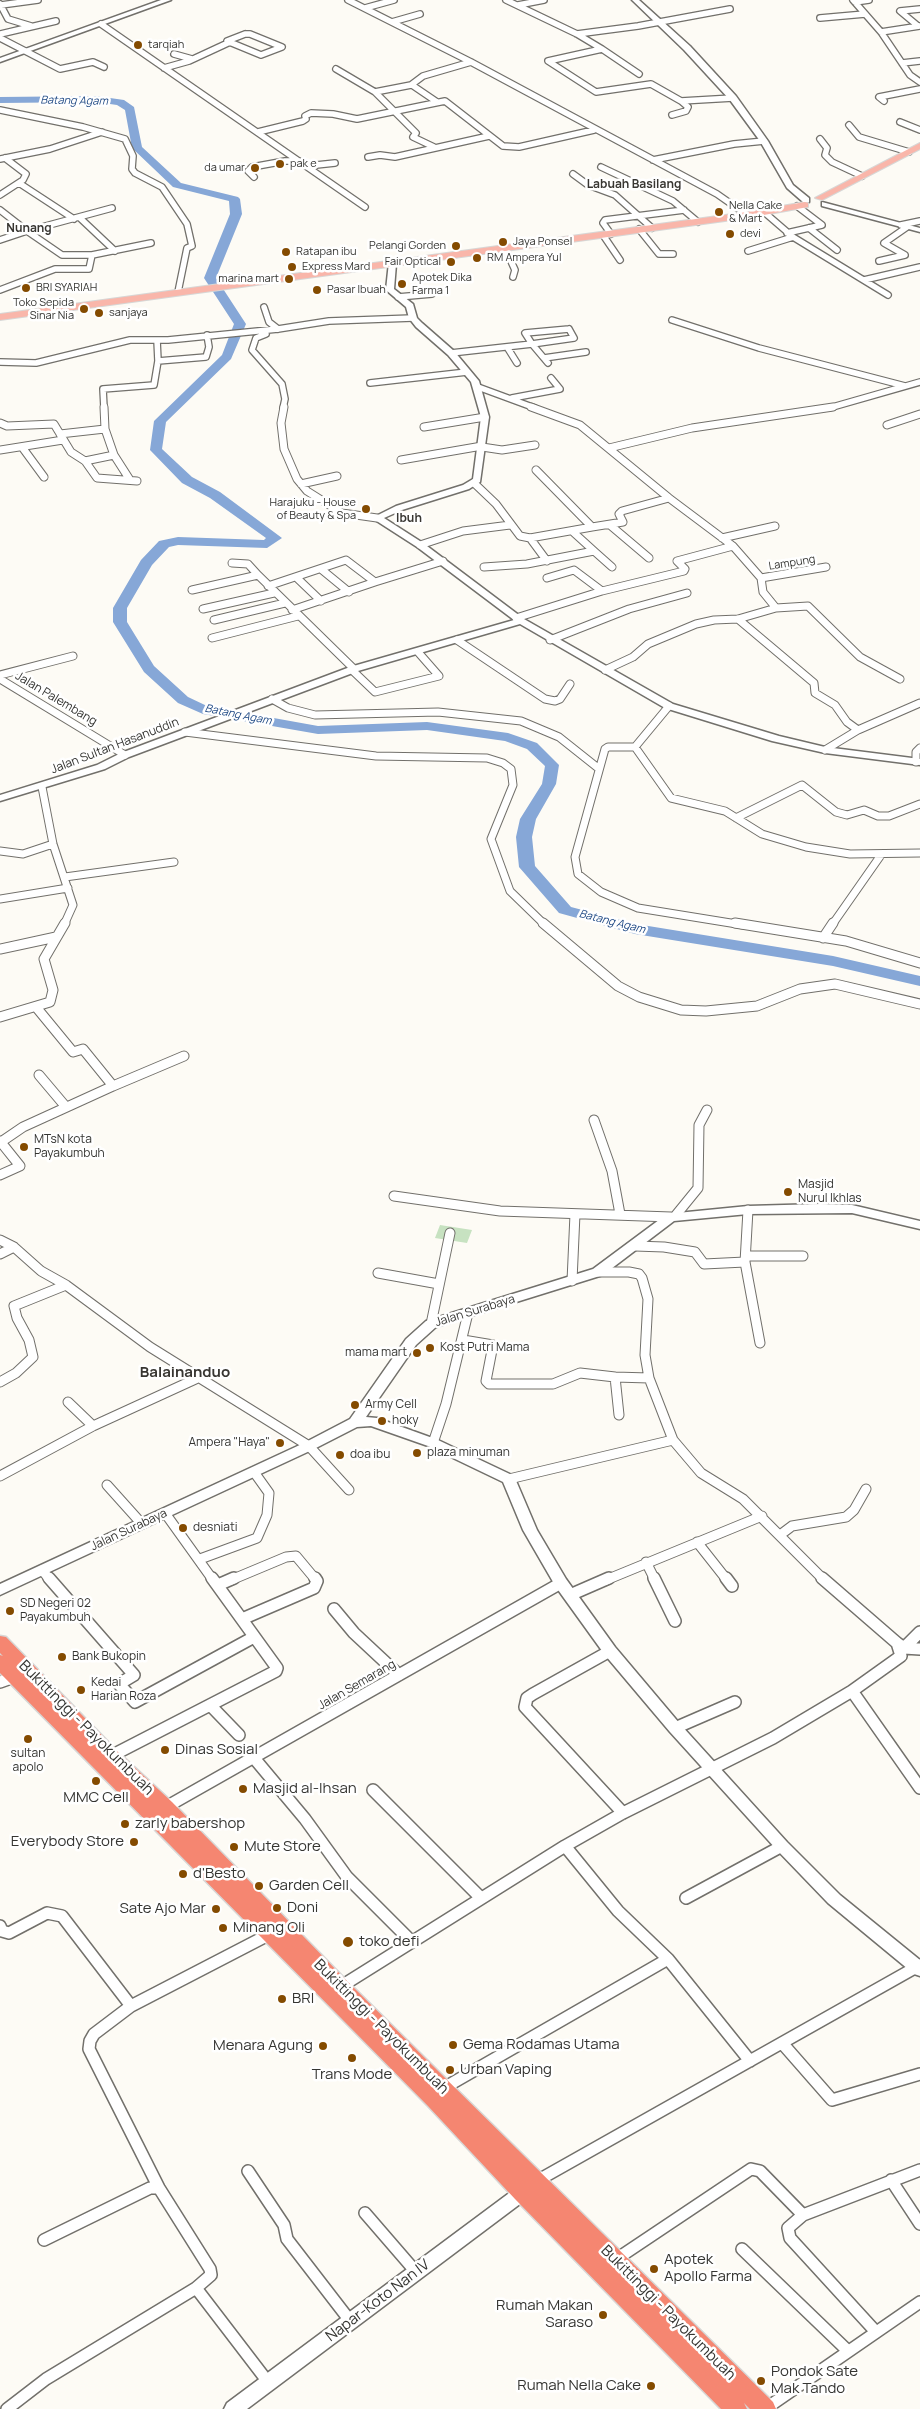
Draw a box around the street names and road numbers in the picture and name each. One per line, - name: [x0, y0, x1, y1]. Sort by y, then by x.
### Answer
- street label: Lampung: [768, 553, 816, 573]
- street label: Jalan Palembang: [13, 669, 99, 729]
- street label: Jalan Sultan Hasanuddin: [49, 715, 181, 777]
- street label: Jalan Surabaya: [433, 1292, 517, 1330]
- street label: Jalan Surabaya: [88, 1506, 170, 1554]
- street label: Bukittinggi - Payokumbuah: [15, 1657, 157, 1799]
- street label: Jalan Semarang: [316, 1657, 398, 1713]
- street label: Bukittinggi - Payokumbuah: [310, 1956, 452, 2098]
- street label: Bukittinggi - Payokumbuah: [597, 2242, 739, 2384]
- street label: Napar-Koto Nan IV: [323, 2256, 433, 2346]

